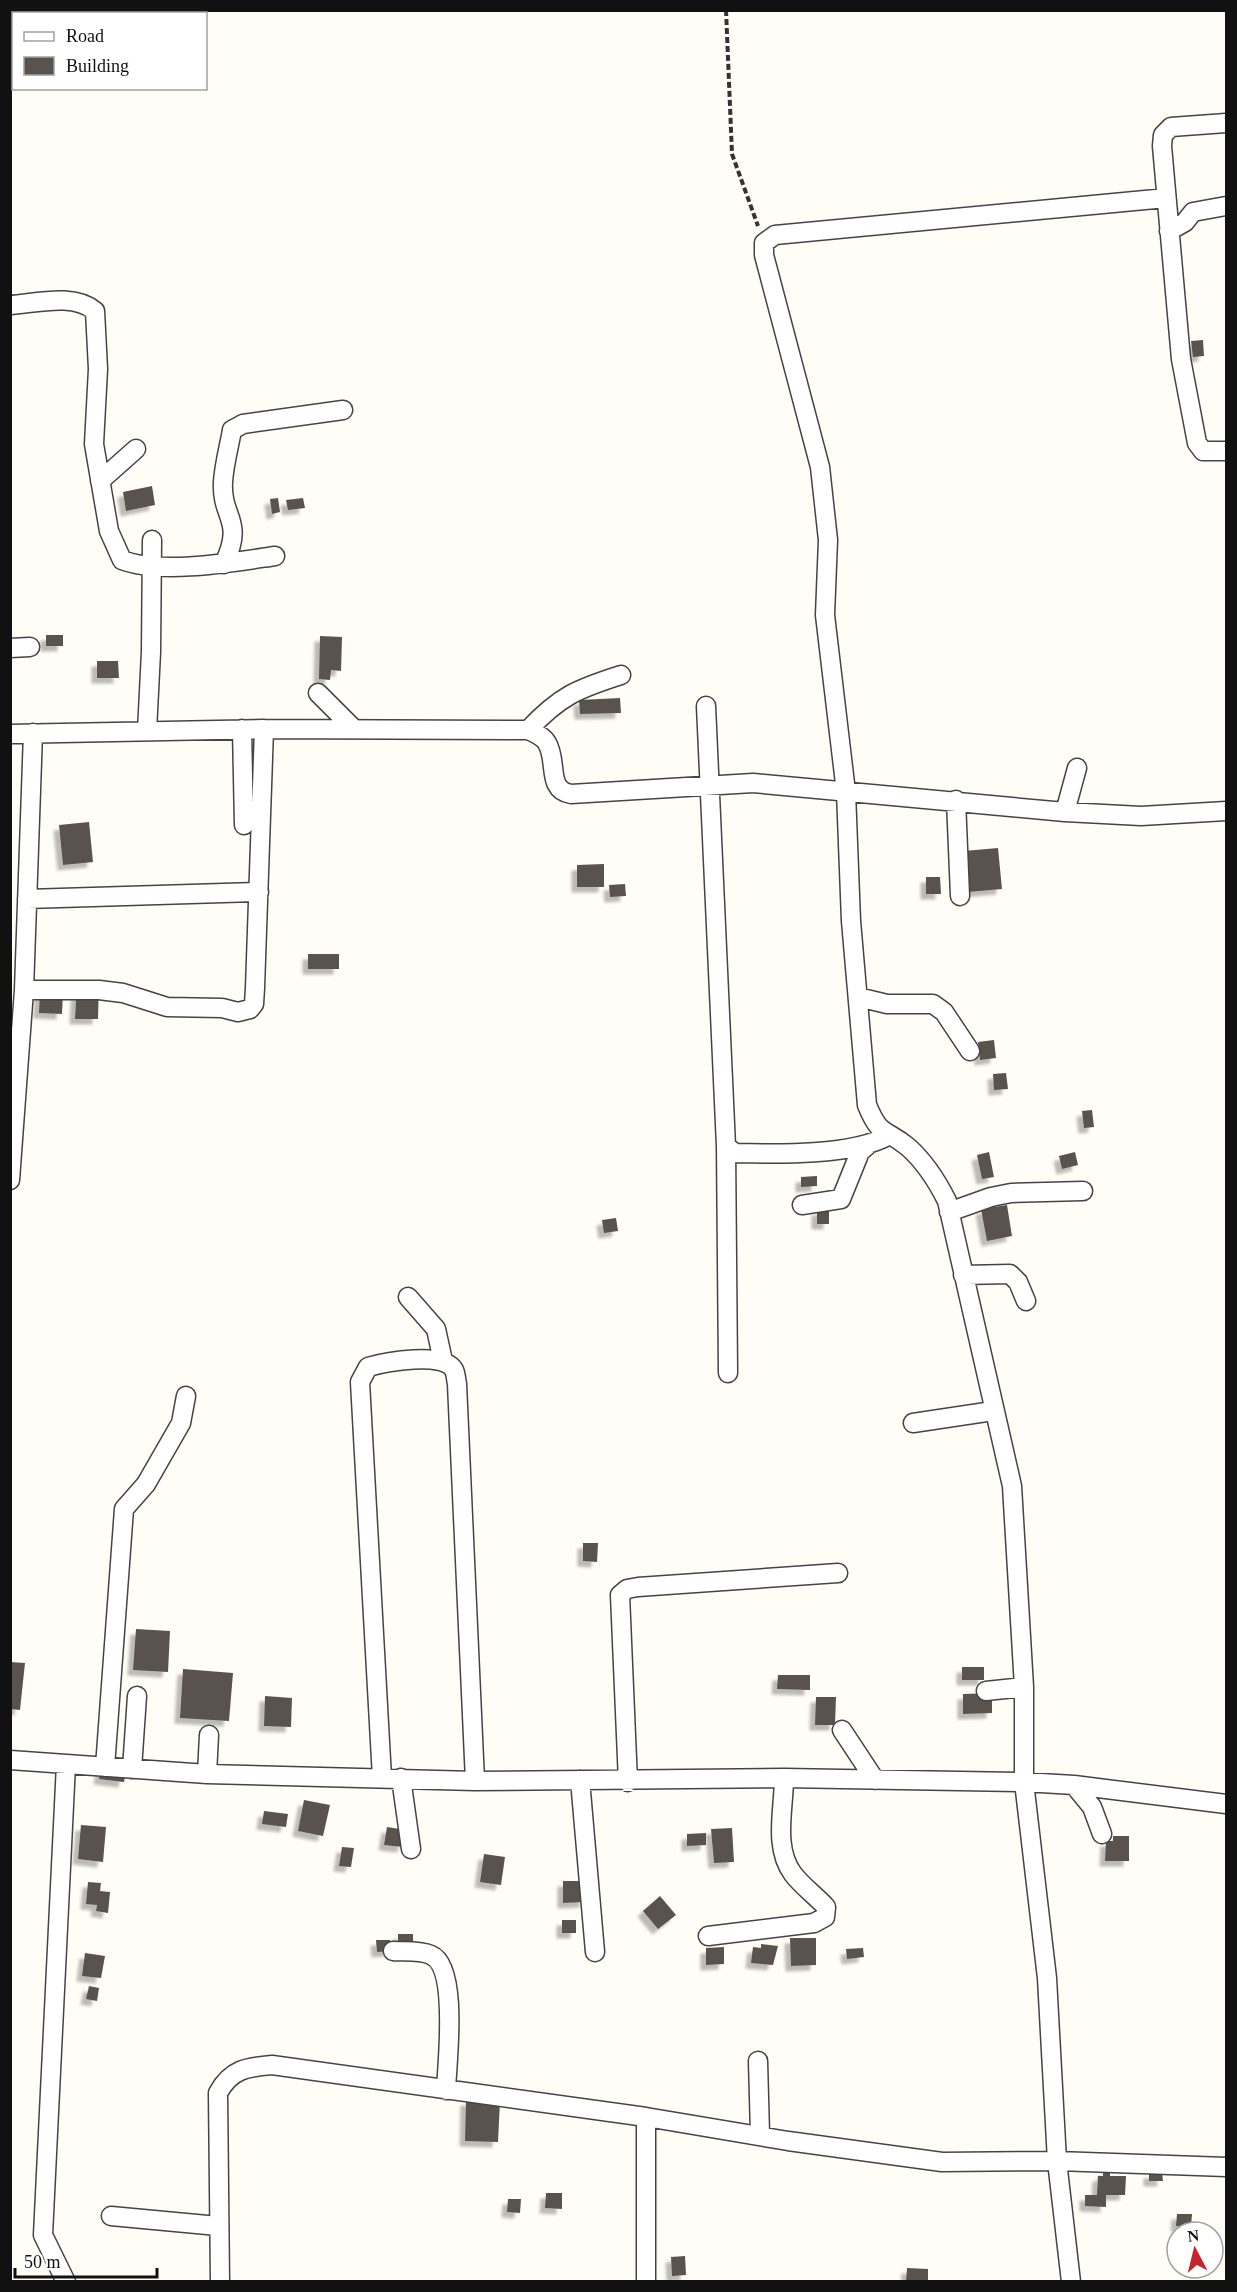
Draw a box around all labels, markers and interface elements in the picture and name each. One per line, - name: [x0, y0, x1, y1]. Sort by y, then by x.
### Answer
- legend: [12, 12, 207, 90]
- text: Road: [66, 26, 104, 46]
- text: Building: [66, 56, 129, 76]
- north arrow: [1165, 2220, 1225, 2280]
- text: N: [1186, 2226, 1200, 2245]
- scale bar: [15, 2241, 158, 2279]
- text: 50 m: [24, 2252, 61, 2272]

